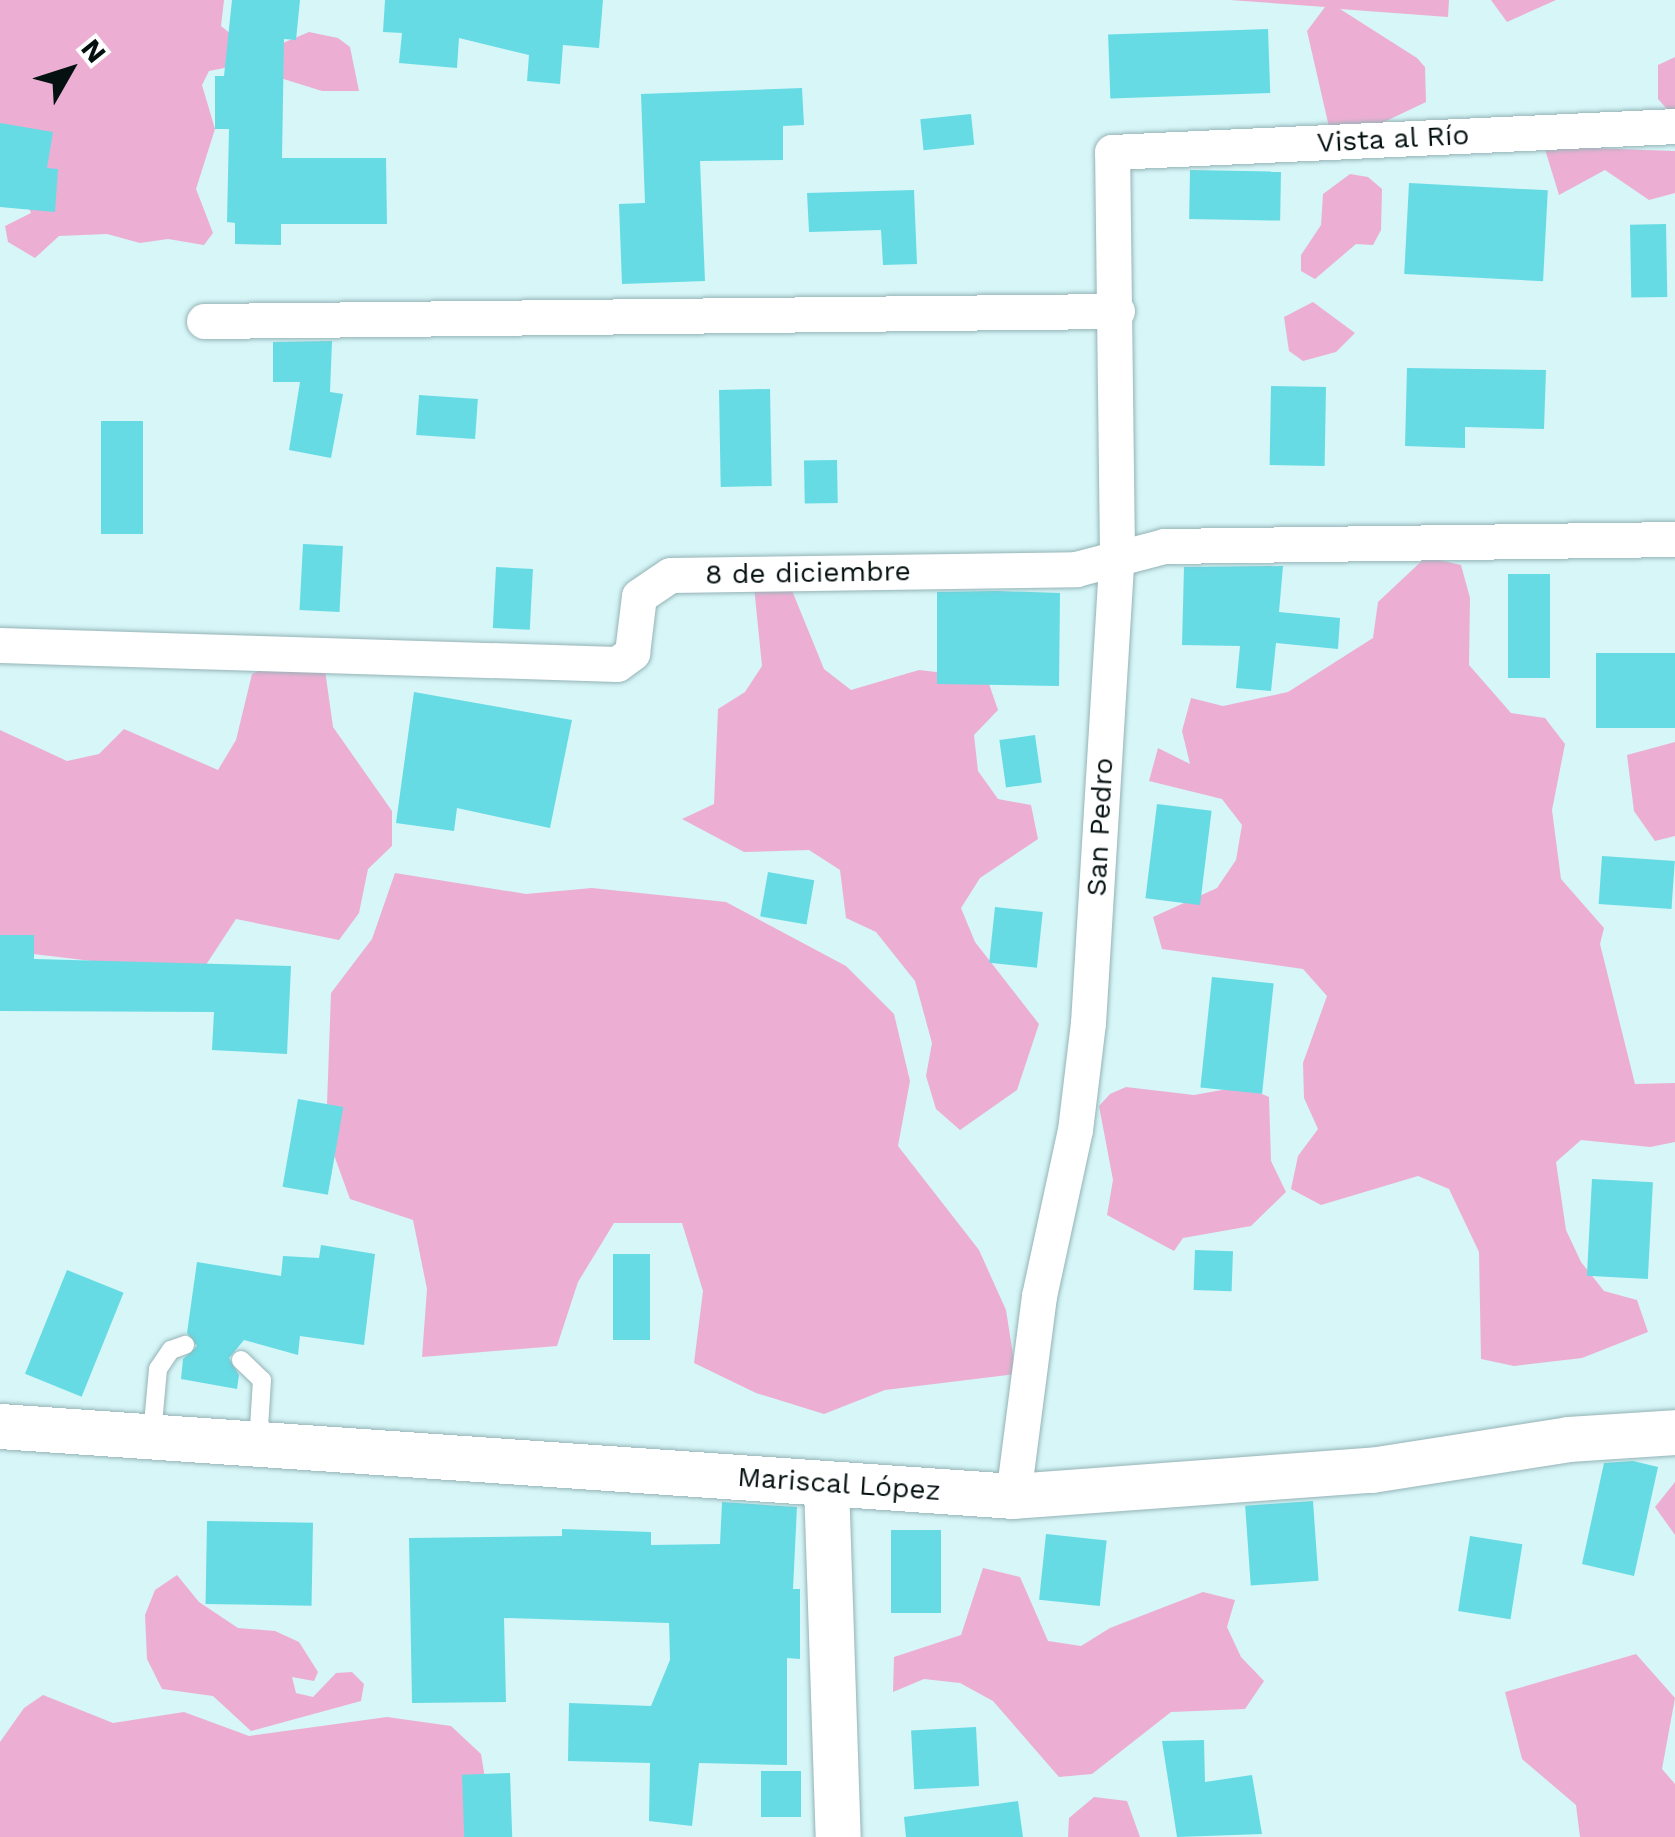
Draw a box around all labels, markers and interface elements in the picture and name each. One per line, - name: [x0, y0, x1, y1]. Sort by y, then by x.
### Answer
- north arrow: [20, 20, 120, 120]
- text: N: [74, 32, 113, 69]
- street label: Vista al Río: [1315, 118, 1471, 160]
- street label: 8 de diciembre: [705, 554, 911, 592]
- street label: San Pedro: [1080, 757, 1120, 897]
- street label: Mariscal López: [736, 1460, 942, 1508]

